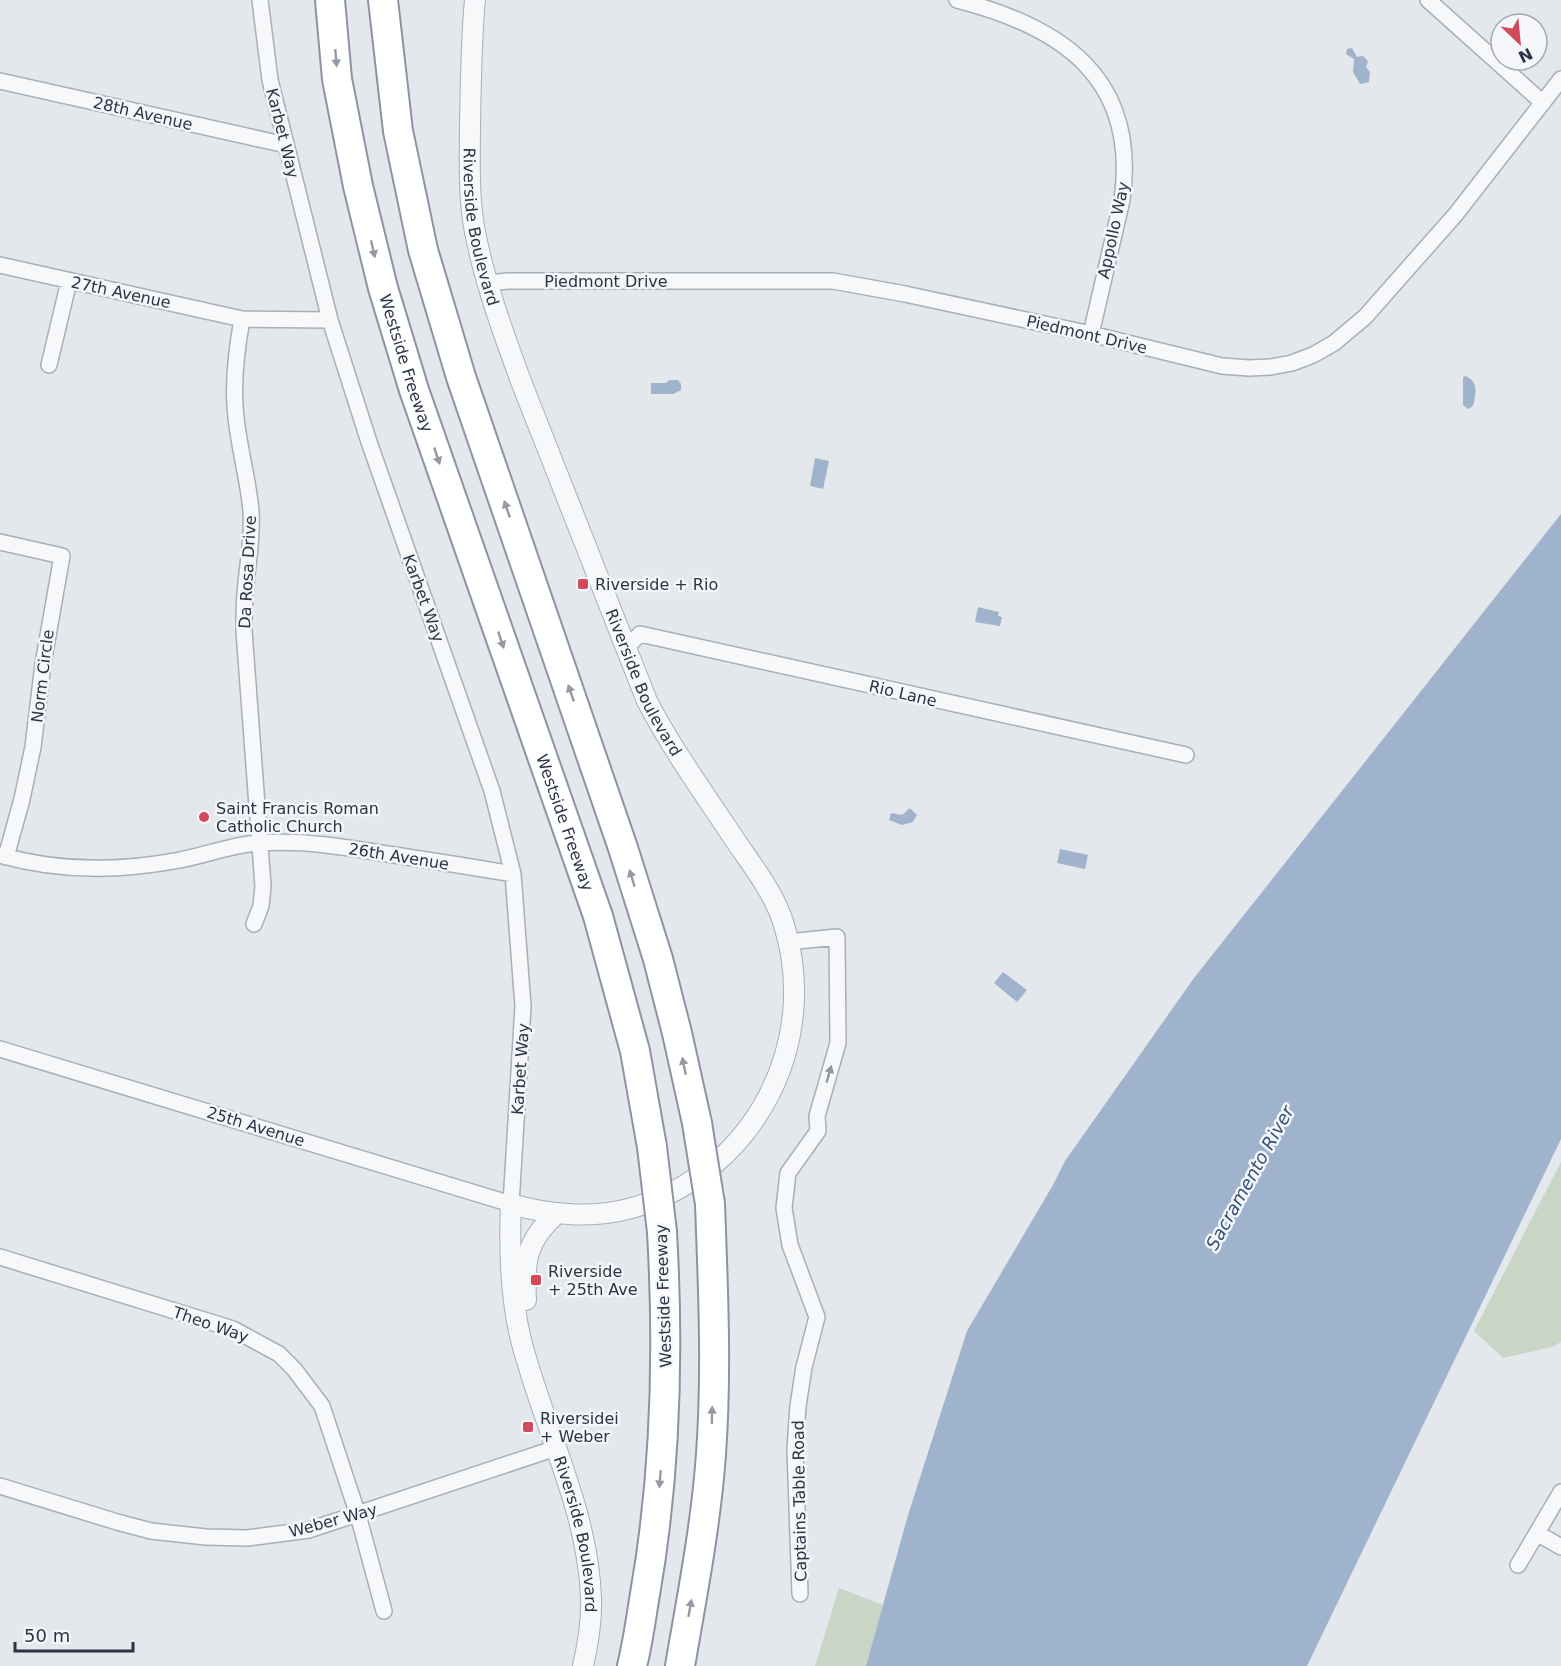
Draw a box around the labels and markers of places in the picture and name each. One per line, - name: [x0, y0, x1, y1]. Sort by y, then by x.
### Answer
- place label: Riverside + Rio: [595, 575, 718, 594]
- marker: Riverside + Rio: [576, 577, 590, 591]
- place label: Saint Francis Roman Catholic Church: [216, 799, 379, 836]
- marker: Saint Francis Roman Catholic Church: [197, 810, 211, 824]
- place label: Riverside + 25th Ave: [548, 1262, 638, 1299]
- marker: Riverside + 25th Ave: [529, 1273, 543, 1287]
- place label: Riversidei + Weber: [540, 1409, 619, 1446]
- marker: Riversidei + Weber: [521, 1420, 535, 1434]

